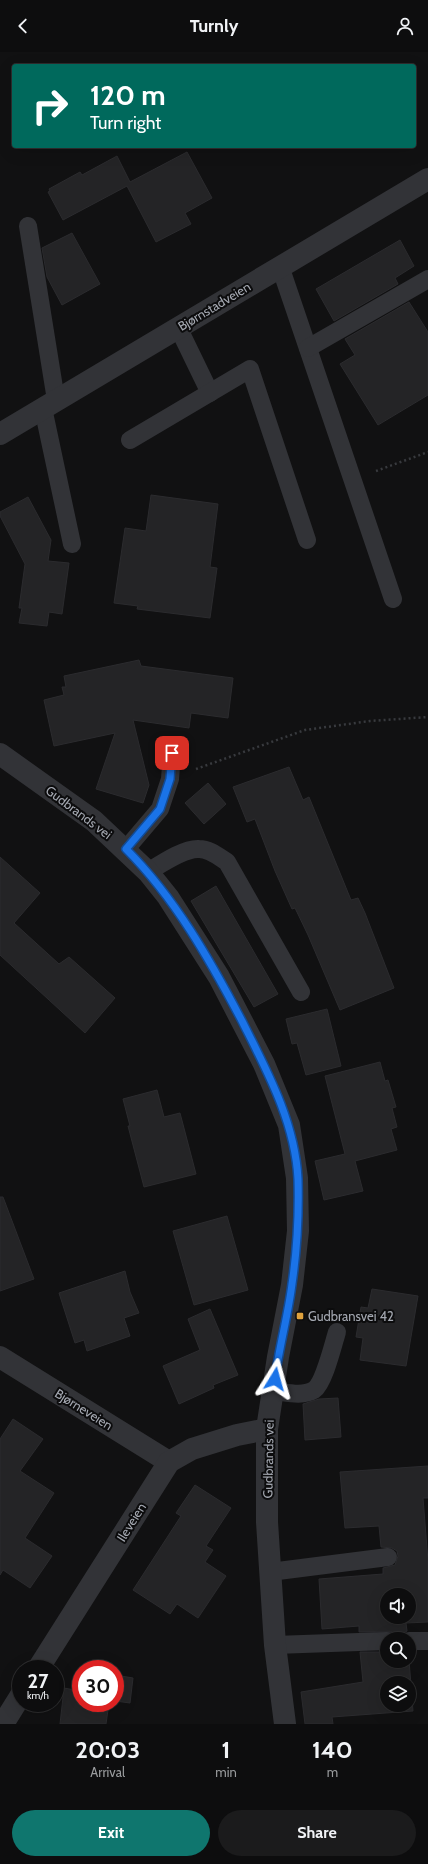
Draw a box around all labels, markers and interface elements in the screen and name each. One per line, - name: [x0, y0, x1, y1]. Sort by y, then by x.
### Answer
- icon: back: [12, 15, 34, 37]
- text: Turnly: [190, 15, 238, 37]
- icon: person: [394, 15, 416, 37]
- text: 120 m: [90, 78, 166, 112]
- icon: right: [24, 80, 76, 132]
- text: Turn right: [90, 112, 161, 134]
- street label: Bjørnstadveien: [175, 278, 254, 335]
- pin: [155, 736, 189, 770]
- icon: arrive: [161, 742, 183, 764]
- street label: Gudbrands vei: [43, 782, 115, 842]
- place label: Gudbransvei 42: [308, 1308, 394, 1324]
- marker: Gudbransvei 42: [295, 1311, 305, 1321]
- position arrow: [254, 1358, 296, 1400]
- street label: Bjørneveien: [52, 1385, 116, 1434]
- street label: Gudbrands vei: [259, 1420, 277, 1498]
- street label: Ileveien: [113, 1500, 149, 1544]
- map controls: [380, 1588, 416, 1712]
- button: sound: [380, 1588, 416, 1624]
- button: search: [380, 1632, 416, 1668]
- speed limit sign: 30: [72, 1660, 124, 1712]
- text: 27: [28, 1669, 48, 1693]
- button: layers: [380, 1676, 416, 1712]
- text: km/h: [27, 1689, 49, 1702]
- text: 20:03: [75, 1735, 140, 1764]
- text: 1: [222, 1735, 230, 1764]
- text: 140: [312, 1735, 353, 1764]
- text: Arrival: [90, 1764, 125, 1780]
- text: min: [215, 1764, 237, 1780]
- text: m: [327, 1764, 338, 1780]
- button: Exit: [12, 1810, 210, 1856]
- button: Share: [218, 1810, 416, 1856]

